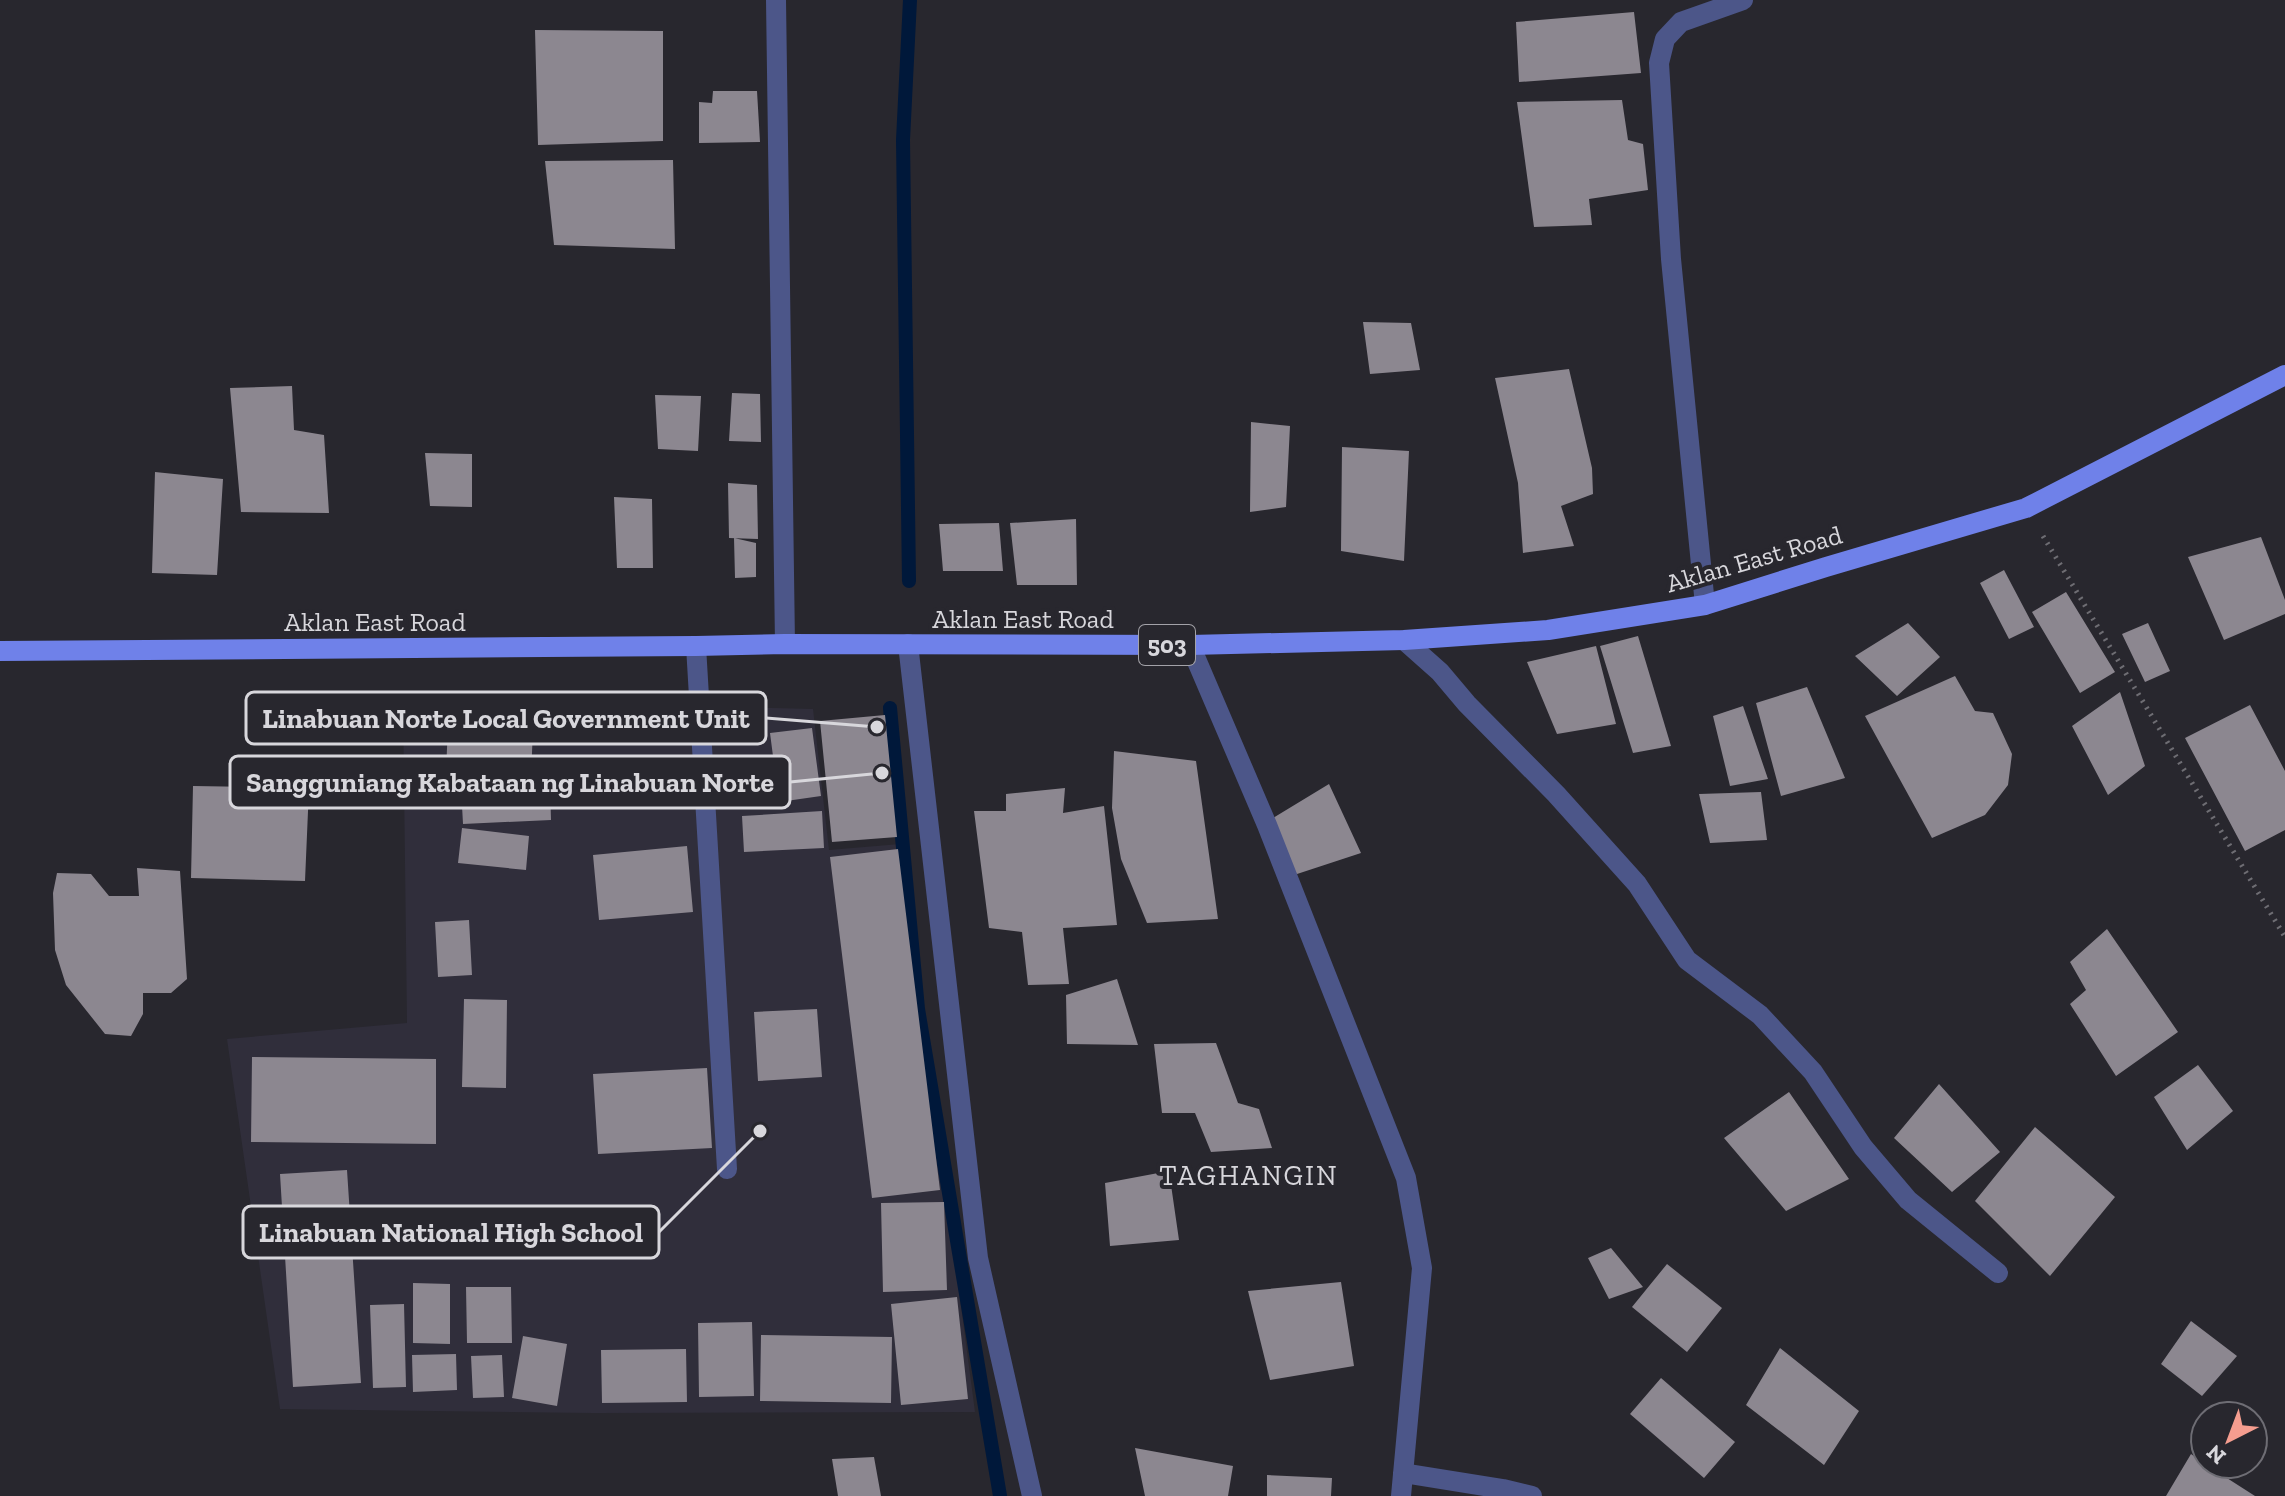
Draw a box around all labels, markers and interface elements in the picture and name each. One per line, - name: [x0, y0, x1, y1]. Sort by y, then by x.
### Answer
- street label: Aklan East Road: [1662, 519, 1846, 599]
- street label: Aklan East Road: [932, 603, 1114, 635]
- street label: Aklan East Road: [284, 606, 466, 638]
- road number: 503: [1139, 625, 1195, 665]
- callout: Linabuan Norte Local Government Unit: [246, 692, 766, 744]
- text: Linabuan Norte Local Government Unit: [262, 702, 751, 735]
- callout: Sangguniang Kabataan ng Linabuan Norte: [230, 756, 790, 808]
- text: Sangguniang Kabataan ng Linabuan Norte: [246, 766, 774, 799]
- district label: TAGHANGIN: [1159, 1159, 1339, 1192]
- callout: Linabuan National High School: [243, 1206, 659, 1258]
- text: Linabuan National High School: [259, 1216, 643, 1249]
- north arrow: [2189, 1400, 2269, 1480]
- text: N: [2201, 1439, 2231, 1470]

